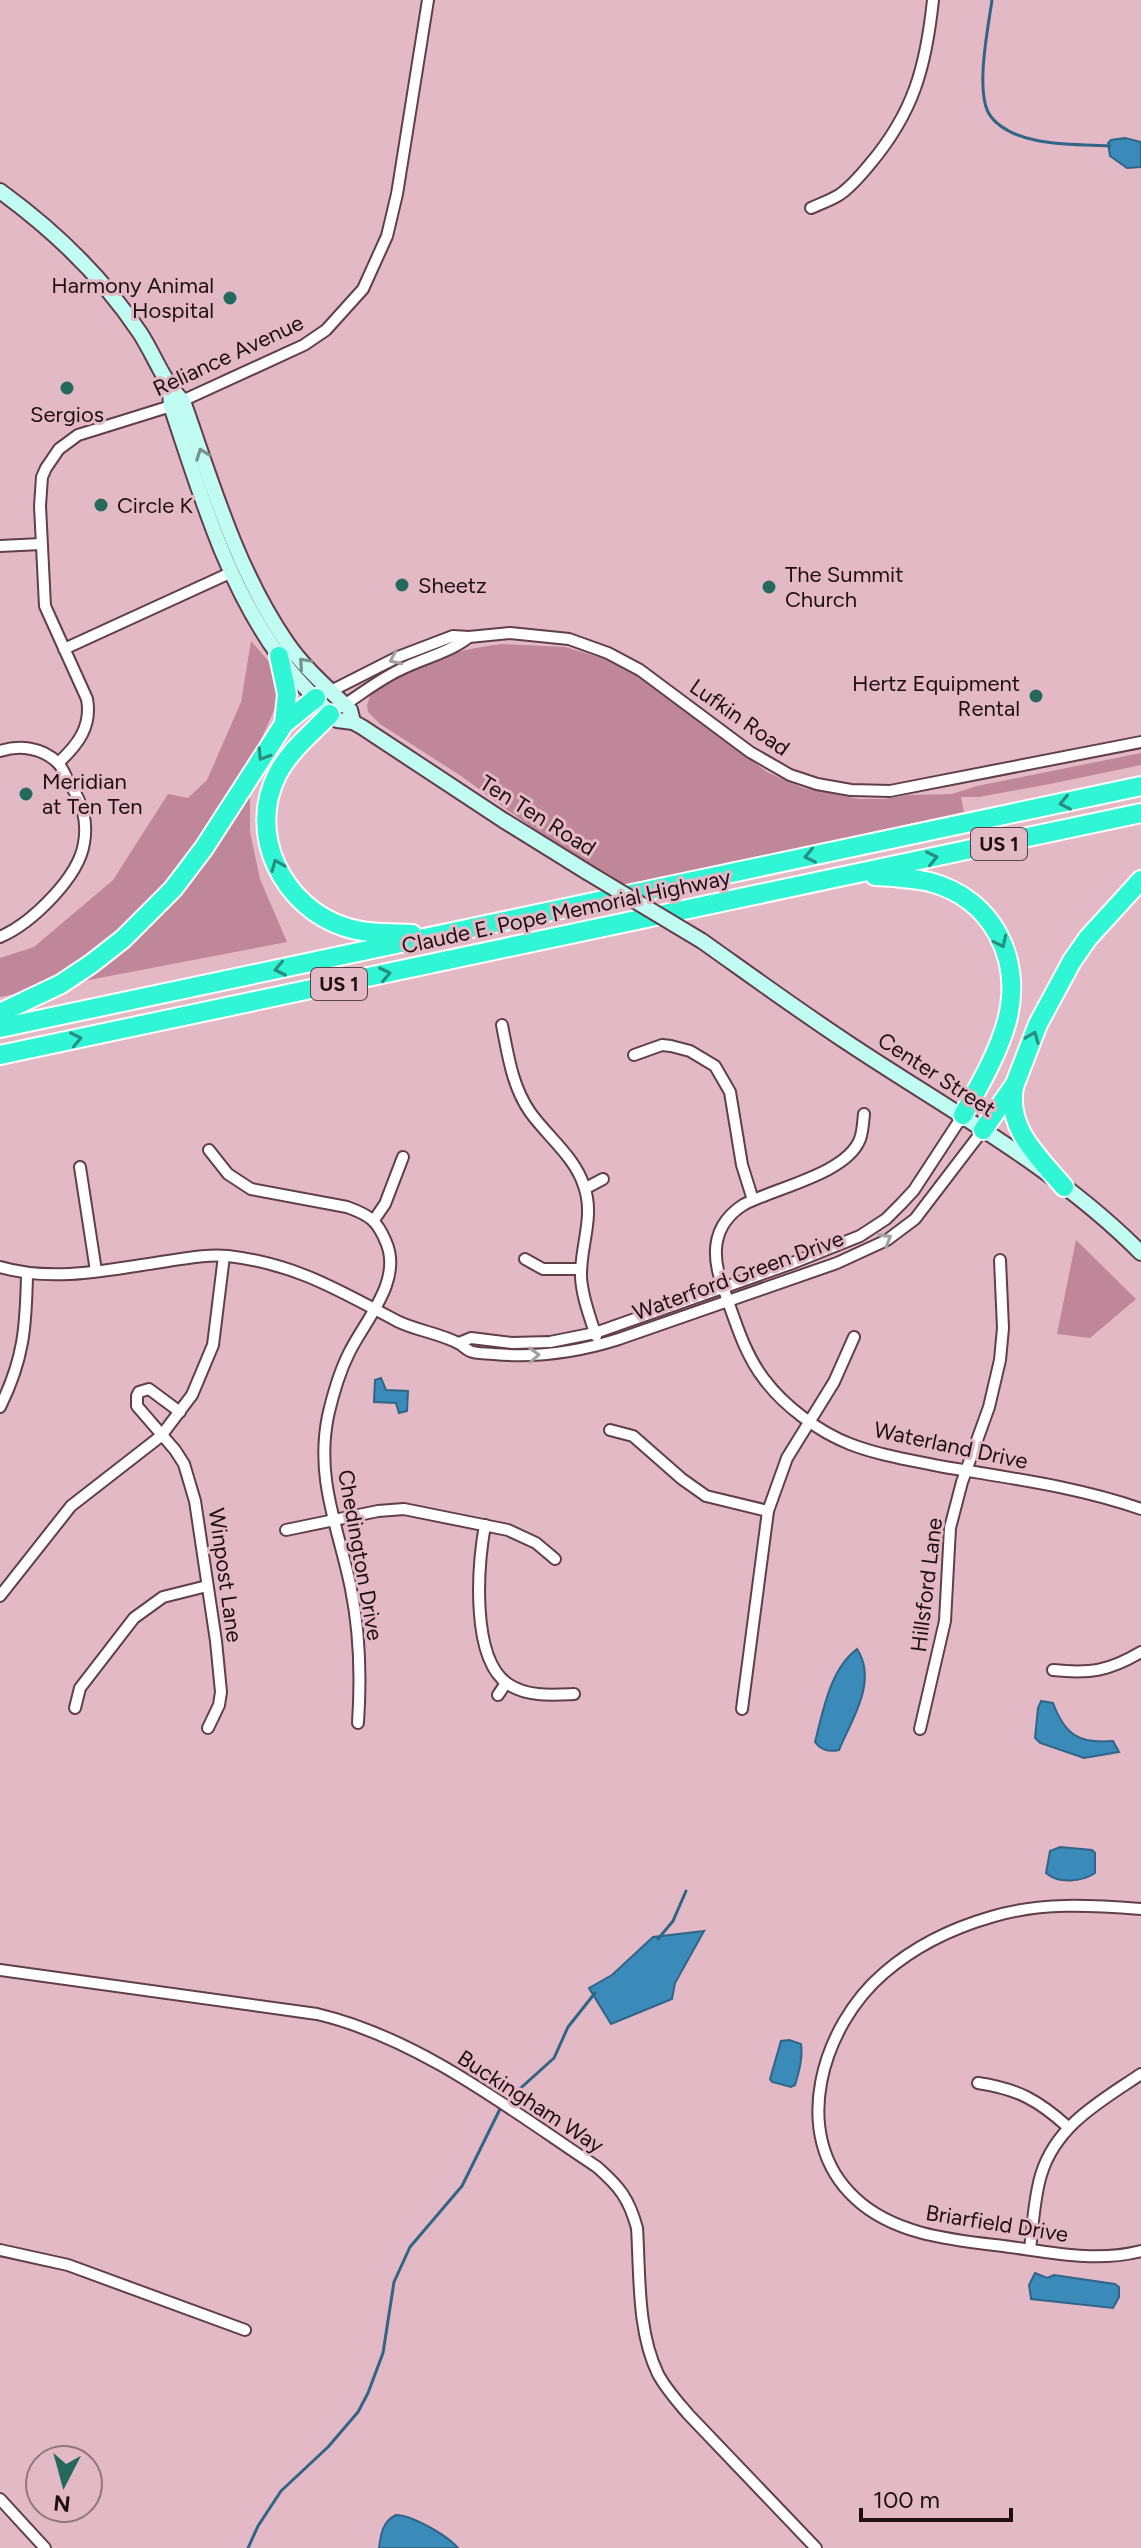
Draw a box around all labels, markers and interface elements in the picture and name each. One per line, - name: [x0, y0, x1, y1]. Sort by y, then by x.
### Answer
- place label: Harmony Animal Hospital: [51, 272, 214, 324]
- marker: Harmony Animal Hospital: [221, 289, 239, 307]
- street label: Reliance Avenue: [149, 309, 308, 402]
- marker: Sergios: [58, 379, 76, 397]
- place label: Sergios: [30, 401, 104, 428]
- one-way arrow: [195, 448, 212, 462]
- place label: Circle K: [117, 492, 194, 519]
- marker: Circle K: [92, 496, 110, 514]
- place label: The Summit Church: [785, 561, 904, 613]
- place label: Sheetz: [418, 572, 487, 599]
- marker: Sheetz: [393, 576, 411, 594]
- marker: The Summit Church: [760, 578, 778, 596]
- one-way arrow: [389, 649, 403, 665]
- one-way arrow: [300, 658, 314, 673]
- place label: Hertz Equipment Rental: [852, 670, 1020, 722]
- street label: Lufkin Road: [684, 673, 795, 762]
- marker: Hertz Equipment Rental: [1027, 687, 1045, 705]
- one-way arrow: [258, 746, 273, 760]
- place label: Meridian at Ten Ten: [42, 768, 143, 820]
- street label: Ten Ten Road: [475, 769, 601, 862]
- marker: Meridian at Ten Ten: [17, 785, 35, 803]
- one-way arrow: [1058, 793, 1071, 810]
- road number: US 1: [971, 828, 1027, 860]
- one-way arrow: [804, 847, 818, 864]
- one-way arrow: [925, 850, 939, 867]
- one-way arrow: [270, 859, 286, 873]
- street label: Claude E. Pope Memorial Highway: [399, 863, 734, 960]
- one-way arrow: [991, 934, 1007, 949]
- one-way arrow: [274, 960, 287, 977]
- one-way arrow: [378, 966, 392, 983]
- road number: US 1: [311, 968, 367, 1000]
- street label: Center Street: [873, 1026, 1001, 1122]
- one-way arrow: [69, 1031, 83, 1048]
- one-way arrow: [1023, 1031, 1040, 1045]
- street label: Waterford Green Drive: [629, 1225, 847, 1326]
- one-way arrow: [877, 1234, 892, 1249]
- one-way arrow: [528, 1346, 541, 1364]
- street label: Waterland Drive: [871, 1416, 1030, 1475]
- street label: Chedington Drive: [332, 1468, 389, 1643]
- street label: Winpost Lane: [203, 1506, 248, 1644]
- street label: Hillsford Lane: [905, 1516, 948, 1654]
- street label: Buckingham Way: [452, 2044, 609, 2159]
- street label: Briarfield Drive: [924, 2199, 1070, 2248]
- north arrow: [24, 2444, 104, 2524]
- scale bar: [861, 2472, 1011, 2522]
- text: 100 m: [873, 2485, 940, 2514]
- text: N: [52, 2489, 72, 2518]

